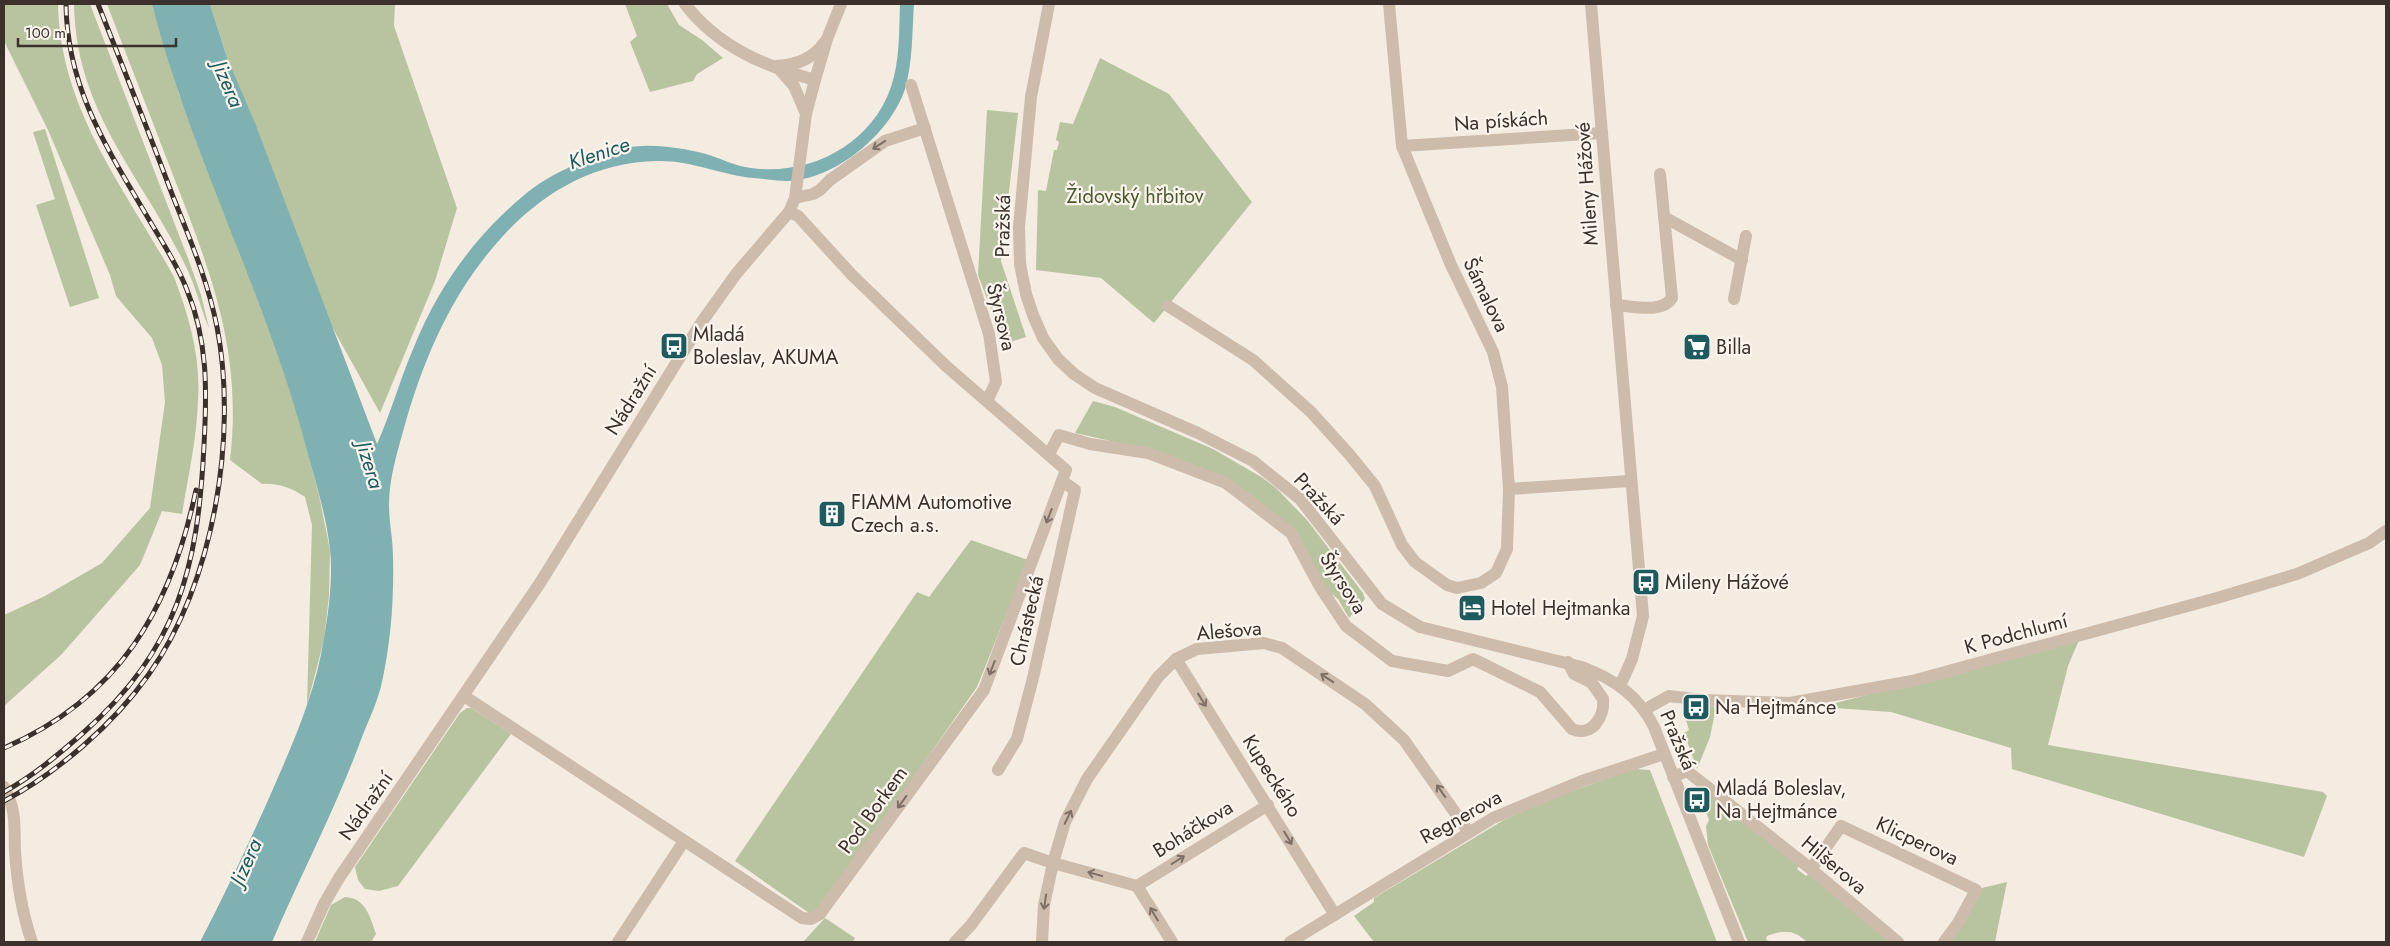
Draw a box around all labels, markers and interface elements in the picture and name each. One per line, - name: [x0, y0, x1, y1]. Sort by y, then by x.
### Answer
- scale bar: [18, 15, 175, 47]
- text: 100 m: [25, 22, 66, 44]
- water label: Jizera: [203, 52, 251, 112]
- street label: Na pískách: [1453, 103, 1549, 139]
- street label: Mileny Hážové: [1568, 121, 1606, 247]
- water label: Klenice: [564, 129, 634, 177]
- one-way arrow: [873, 141, 887, 151]
- park label: Židovský hřbitov: [1066, 182, 1204, 211]
- street label: Pražská: [988, 194, 1018, 258]
- street label: Šámalova: [1456, 253, 1516, 337]
- street label: Štyrsova: [979, 280, 1023, 354]
- place label: Mladá Boleslav, AKUMA: [693, 320, 839, 372]
- bus stop icon: Mladá Boleslav, AKUMA: [659, 331, 689, 361]
- supermarket icon: Billa: [1682, 332, 1712, 362]
- place label: Billa: [1716, 333, 1751, 362]
- street label: Nádražní: [598, 359, 664, 441]
- water label: Jizera: [347, 434, 392, 493]
- street label: Pražská: [1287, 466, 1351, 532]
- place label: FIAMM Automotive Czech a.s.: [851, 488, 1012, 540]
- building icon: FIAMM Automotive Czech a.s.: [817, 499, 847, 529]
- one-way arrow: [1044, 507, 1053, 523]
- street label: Štyrsova: [1312, 546, 1374, 620]
- bus stop icon: Mileny Hážové: [1631, 567, 1661, 597]
- place label: Mileny Hážové: [1665, 568, 1789, 597]
- street label: Chrástecká: [1003, 573, 1051, 669]
- hotel icon: Hotel Hejtmanka: [1457, 593, 1487, 623]
- place label: Hotel Hejtmanka: [1491, 594, 1630, 623]
- street label: K Podchlumí: [1961, 606, 2072, 662]
- street label: Alešova: [1195, 614, 1263, 648]
- one-way arrow: [987, 659, 996, 675]
- one-way arrow: [1320, 673, 1334, 683]
- bus stop icon: Na Hejtmánce: [1681, 692, 1711, 722]
- one-way arrow: [1197, 693, 1207, 707]
- place label: Na Hejtmánce: [1715, 693, 1836, 722]
- street label: Pražská: [1652, 705, 1704, 775]
- street label: Kupeckého: [1235, 729, 1309, 823]
- street label: Pod Borkem: [831, 760, 915, 860]
- street label: Nádražní: [332, 765, 401, 846]
- place label: Mladá Boleslav, Na Hejtmánce: [1716, 774, 1846, 826]
- street label: Regnerova: [1415, 783, 1507, 851]
- one-way arrow: [1436, 784, 1446, 798]
- bus stop icon: Mladá Boleslav, Na Hejtmánce: [1682, 785, 1712, 815]
- street label: Boháčkova: [1147, 793, 1239, 865]
- one-way arrow: [897, 795, 907, 809]
- street label: Klicperova: [1871, 809, 1963, 873]
- one-way arrow: [1064, 810, 1073, 825]
- street label: Hilšerova: [1795, 829, 1873, 901]
- one-way arrow: [1284, 830, 1294, 844]
- water label: Jizera: [221, 833, 270, 894]
- one-way arrow: [1171, 855, 1185, 865]
- one-way arrow: [1088, 869, 1104, 879]
- one-way arrow: [1039, 894, 1049, 910]
- one-way arrow: [1149, 907, 1159, 921]

